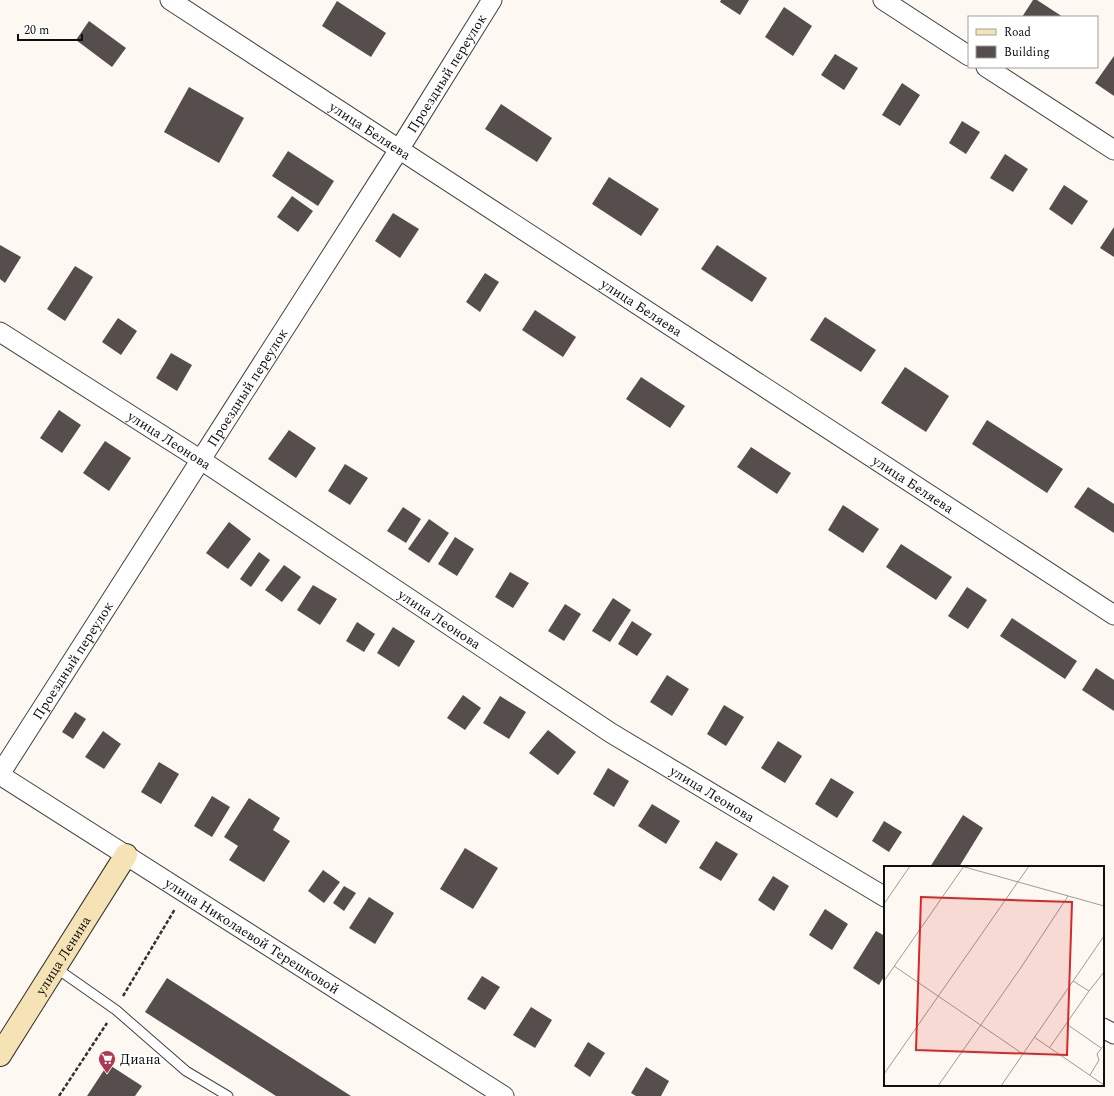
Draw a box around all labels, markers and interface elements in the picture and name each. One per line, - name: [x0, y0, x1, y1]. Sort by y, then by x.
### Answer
- street label: Проездный переулок: [402, 10, 492, 137]
- scale bar: [18, 16, 82, 42]
- legend: [968, 16, 1098, 68]
- text: 20 m: [24, 21, 49, 40]
- text: Road: [1004, 23, 1031, 42]
- text: Building: [1004, 43, 1050, 62]
- street label: улица Беляева: [324, 96, 415, 165]
- street label: улица Беляева: [596, 273, 686, 342]
- street label: Проездный переулок: [202, 324, 293, 451]
- street label: улица Леонова: [122, 405, 216, 475]
- street label: улица Беляева: [867, 450, 958, 519]
- street label: улица Леонова: [393, 583, 485, 655]
- street label: Проездный переулок: [27, 597, 119, 724]
- street label: улица Леонова: [665, 760, 759, 828]
- inset map: [884, 866, 1104, 1086]
- street label: улица Николаевой Терешковой: [160, 872, 343, 1000]
- street label: улица Ленина: [30, 912, 96, 1000]
- supermarket icon: Диана: [97, 1049, 117, 1074]
- place label: Диана: [120, 1049, 161, 1070]

